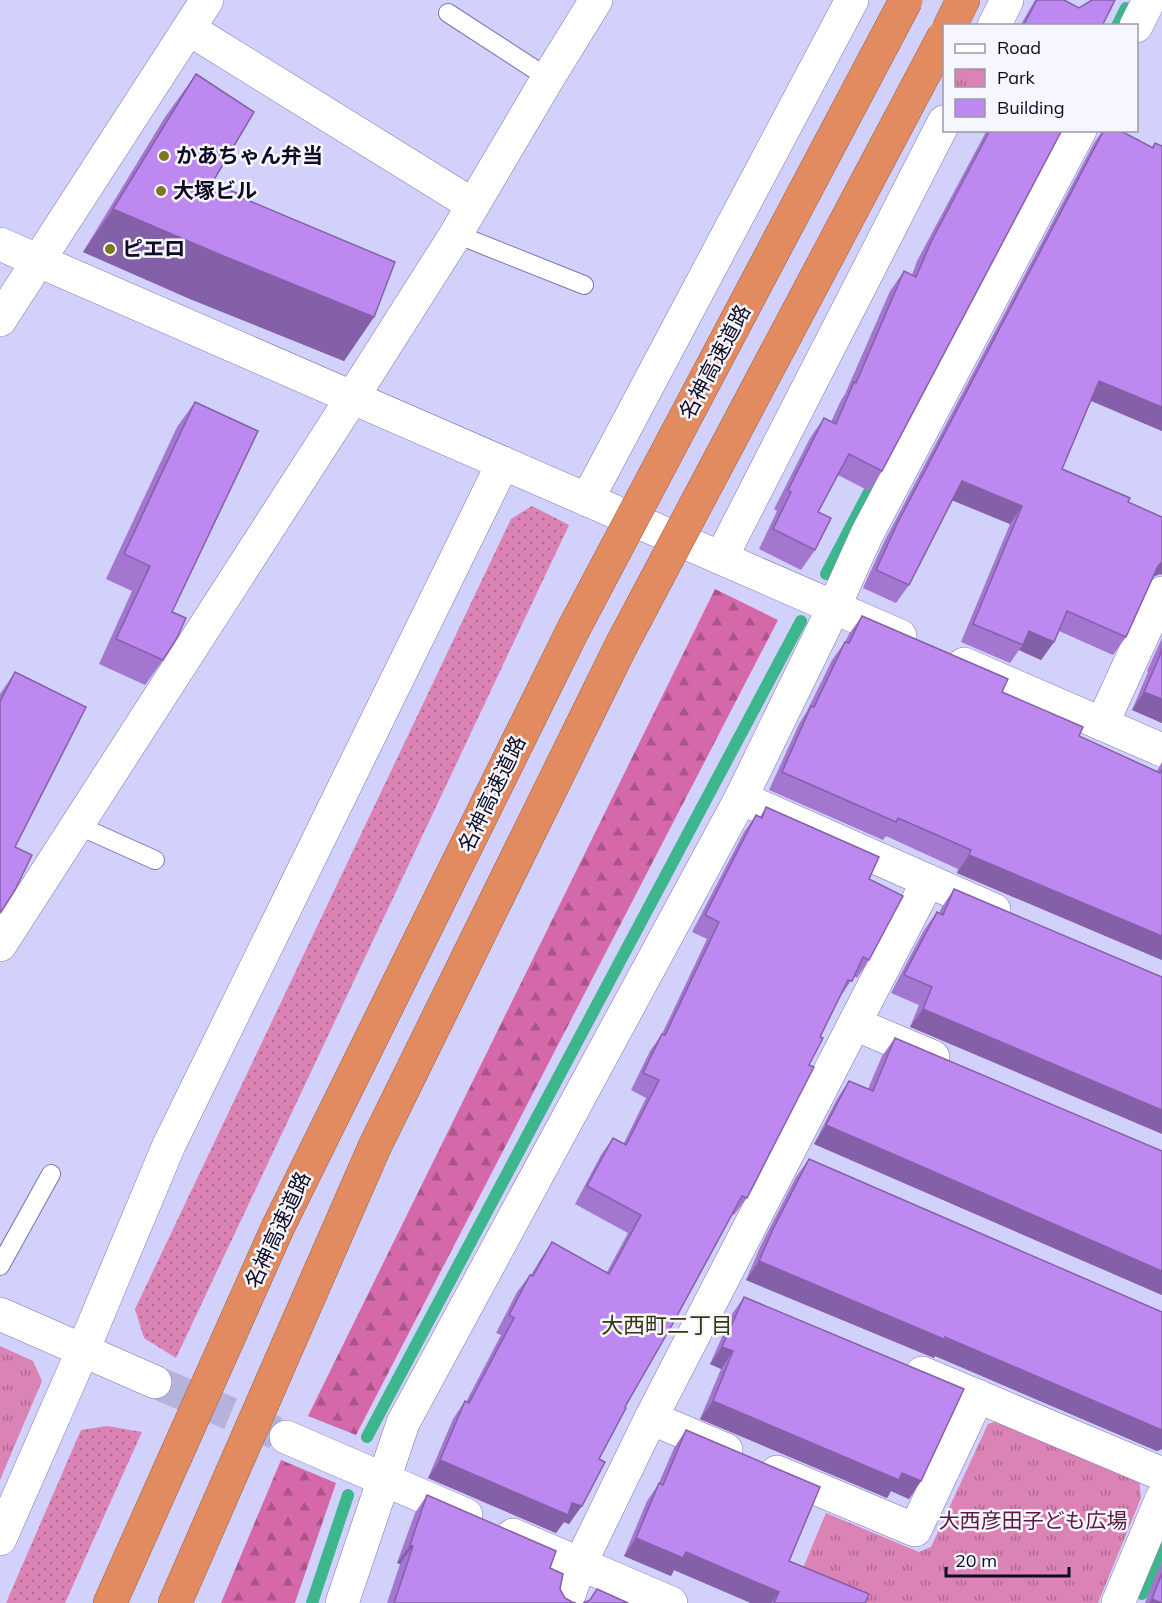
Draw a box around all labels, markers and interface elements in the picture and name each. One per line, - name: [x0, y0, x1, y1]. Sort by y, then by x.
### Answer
- legend: [943, 24, 1138, 132]
- text: Road: [997, 36, 1041, 59]
- text: Park: [997, 66, 1036, 89]
- text: Building: [997, 96, 1065, 119]
- place label: かあちゃん弁当: [176, 142, 323, 168]
- marker: かあちゃん弁当: [157, 149, 171, 163]
- place label: 大塚ビル: [173, 177, 257, 203]
- marker: 大塚ビル: [154, 184, 168, 198]
- place label: ピエロ: [122, 235, 185, 261]
- marker: ピエロ: [103, 242, 117, 256]
- street label: 名神高速道路: [673, 300, 755, 423]
- street label: 名神高速道路: [452, 731, 530, 856]
- street label: 名神高速道路: [239, 1167, 316, 1292]
- district label: 大西町二丁目: [601, 1311, 733, 1339]
- park label: 大西彦田子ども広場: [939, 1507, 1128, 1533]
- scale bar: [946, 1540, 1069, 1578]
- text: 20 m: [955, 1549, 997, 1572]

